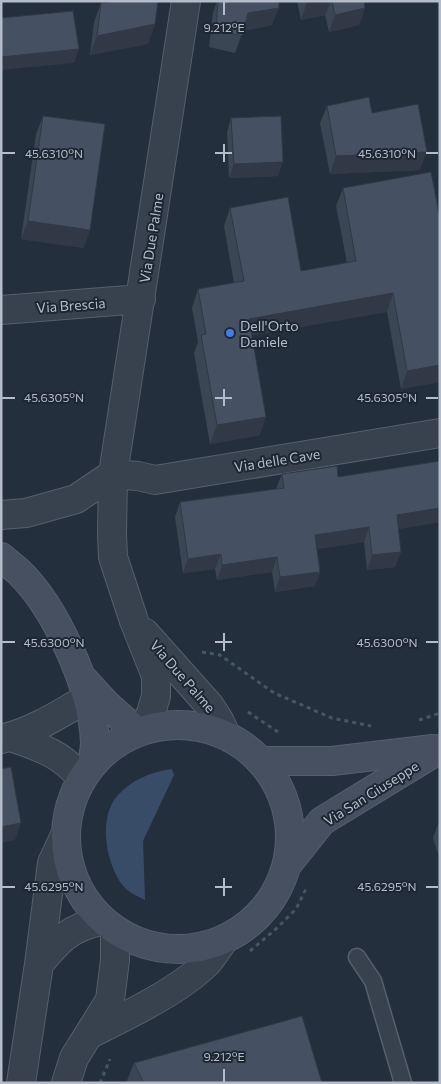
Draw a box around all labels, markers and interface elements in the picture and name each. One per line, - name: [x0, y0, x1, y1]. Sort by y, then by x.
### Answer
- text: 9.212°E: [203, 20, 245, 34]
- text: 45.6310°N: [25, 146, 83, 160]
- text: 45.6310°N: [358, 146, 416, 160]
- street label: Via Due Palme: [136, 192, 166, 284]
- street label: Via Brescia: [36, 294, 106, 316]
- place label: Dell'Orto Daniele: [240, 317, 299, 350]
- marker: Dell'Orto Daniele: [224, 327, 236, 339]
- text: 45.6305°N: [24, 390, 84, 404]
- text: 45.6305°N: [357, 390, 417, 404]
- street label: Via delle Cave: [233, 445, 321, 475]
- text: 45.6300°N: [24, 635, 84, 649]
- text: 45.6300°N: [357, 635, 417, 649]
- street label: Via Due Palme: [147, 636, 219, 716]
- street label: Via San Giuseppe: [320, 757, 422, 829]
- text: 45.6295°N: [24, 879, 84, 893]
- text: 45.6295°N: [357, 879, 417, 893]
- text: 9.212°E: [203, 1049, 245, 1063]

